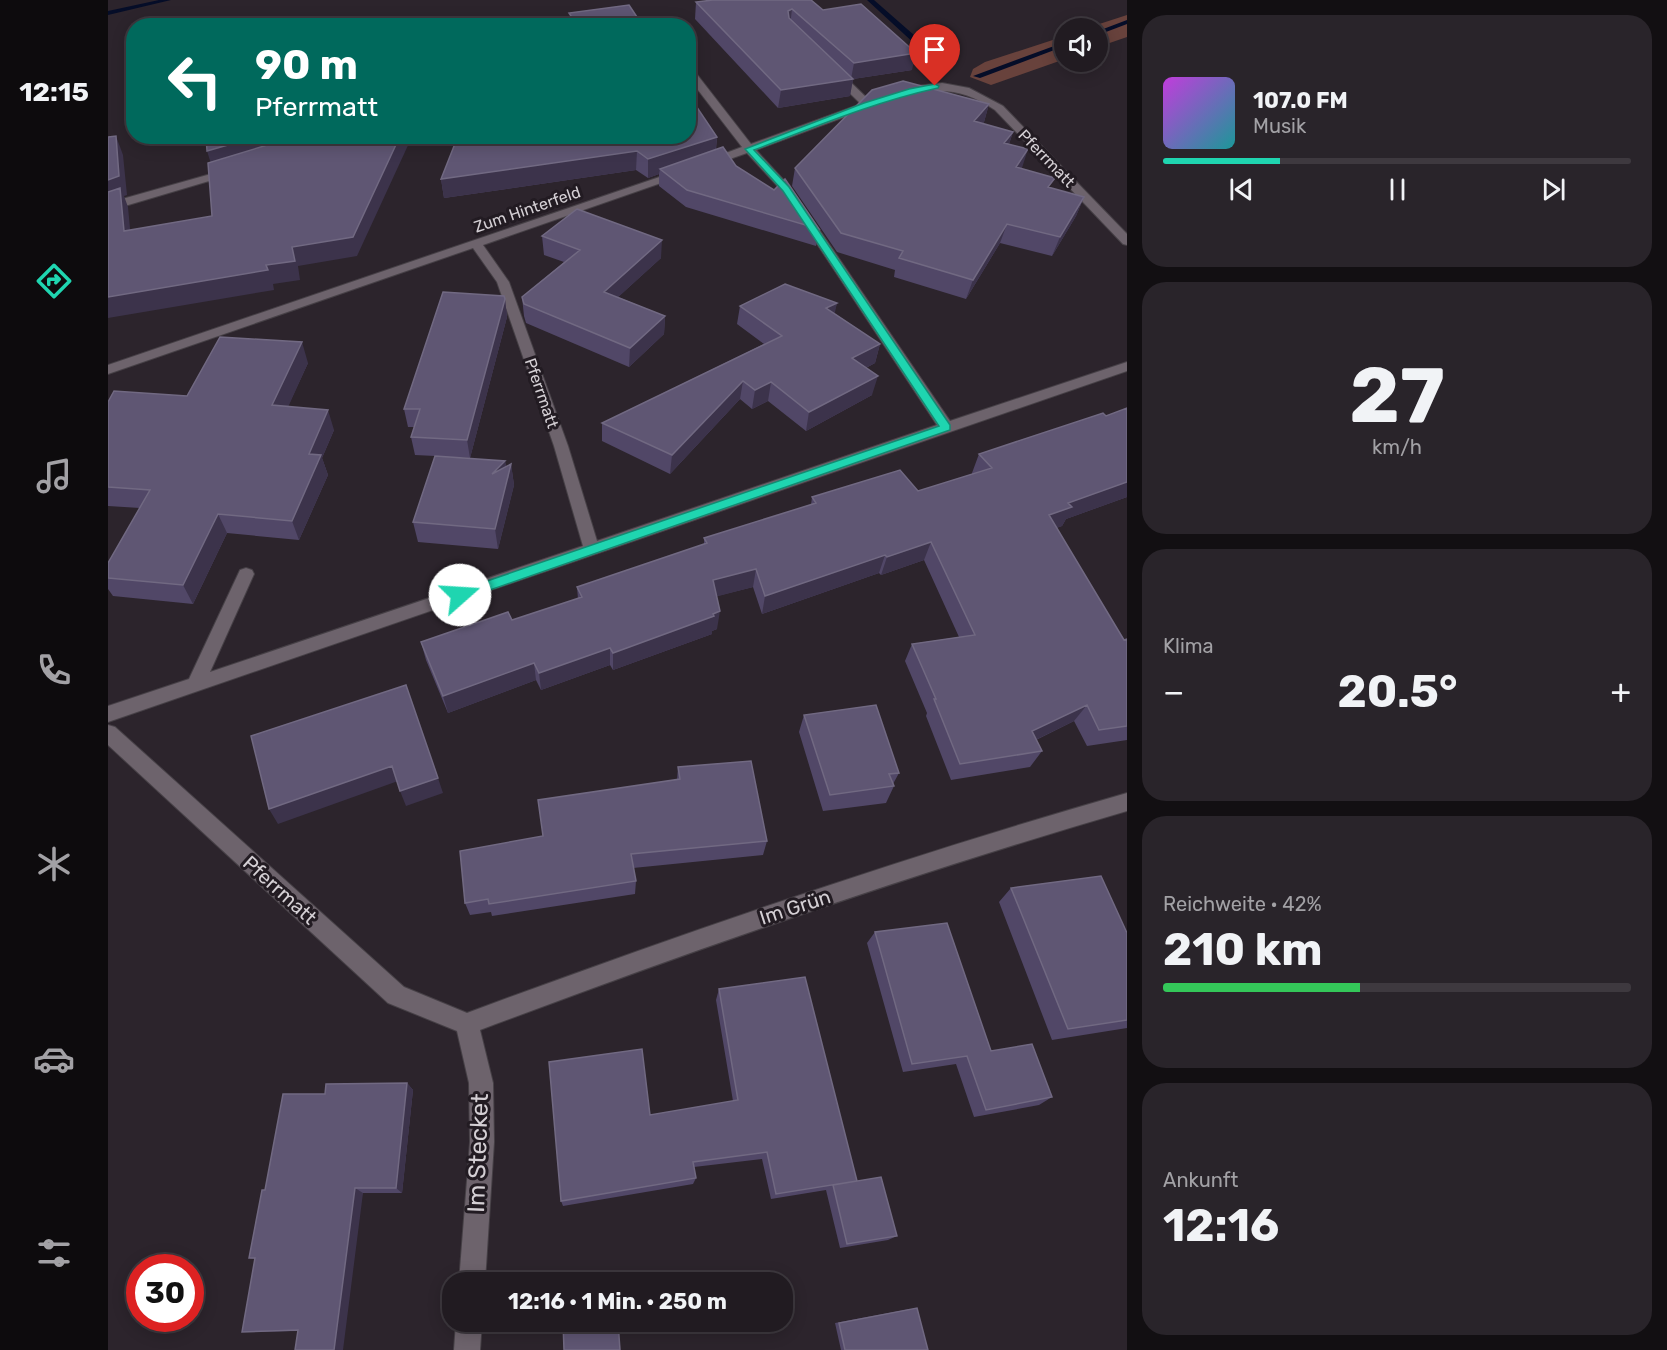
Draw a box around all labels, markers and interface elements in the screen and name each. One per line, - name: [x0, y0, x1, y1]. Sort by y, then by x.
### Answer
- map controls: [1054, 18, 1108, 72]
- button: sound: [1054, 18, 1108, 72]
- pin: [909, 24, 960, 86]
- icon: arrive: [918, 33, 951, 66]
- text: 90 m: [255, 40, 358, 90]
- icon: left: [156, 42, 234, 120]
- text: 12:15: [19, 76, 89, 108]
- text: 107.0 FM: [1253, 87, 1348, 114]
- text: Pferrmatt: [255, 91, 378, 123]
- text: Musik: [1253, 114, 1306, 138]
- street label: Pferrmatt: [1014, 126, 1079, 191]
- icon: previous: [1225, 173, 1258, 206]
- icon: pause: [1381, 173, 1414, 206]
- icon: next: [1537, 173, 1570, 206]
- street label: Zum Hinterfeld: [471, 182, 583, 237]
- icon: directions: [33, 260, 75, 302]
- text: 27: [1349, 349, 1445, 442]
- street label: Pferrmatt: [521, 356, 562, 431]
- text: km/h: [1372, 435, 1422, 459]
- icon: music: [33, 455, 75, 497]
- position arrow: [428, 563, 492, 627]
- text: Klima: [1163, 634, 1214, 658]
- icon: phone: [33, 649, 75, 691]
- text: 20.5°: [1338, 665, 1457, 718]
- text: −: [1163, 672, 1184, 711]
- text: +: [1610, 672, 1631, 711]
- icon: climate: [33, 843, 75, 885]
- street label: Pferrmatt: [238, 851, 322, 930]
- street label: Im Grün: [756, 884, 834, 930]
- text: Reichweite · 42%: [1163, 892, 1322, 916]
- text: 210 km: [1163, 923, 1322, 976]
- icon: car: [33, 1038, 75, 1080]
- street label: Im Stecket: [462, 1093, 494, 1213]
- text: Ankunft: [1163, 1168, 1238, 1192]
- text: 12:16: [1163, 1199, 1279, 1252]
- icon: filters: [33, 1232, 75, 1274]
- speed limit sign: 30: [126, 1254, 204, 1332]
- text: 12:16 · 1 Min. · 250 m: [508, 1288, 727, 1315]

